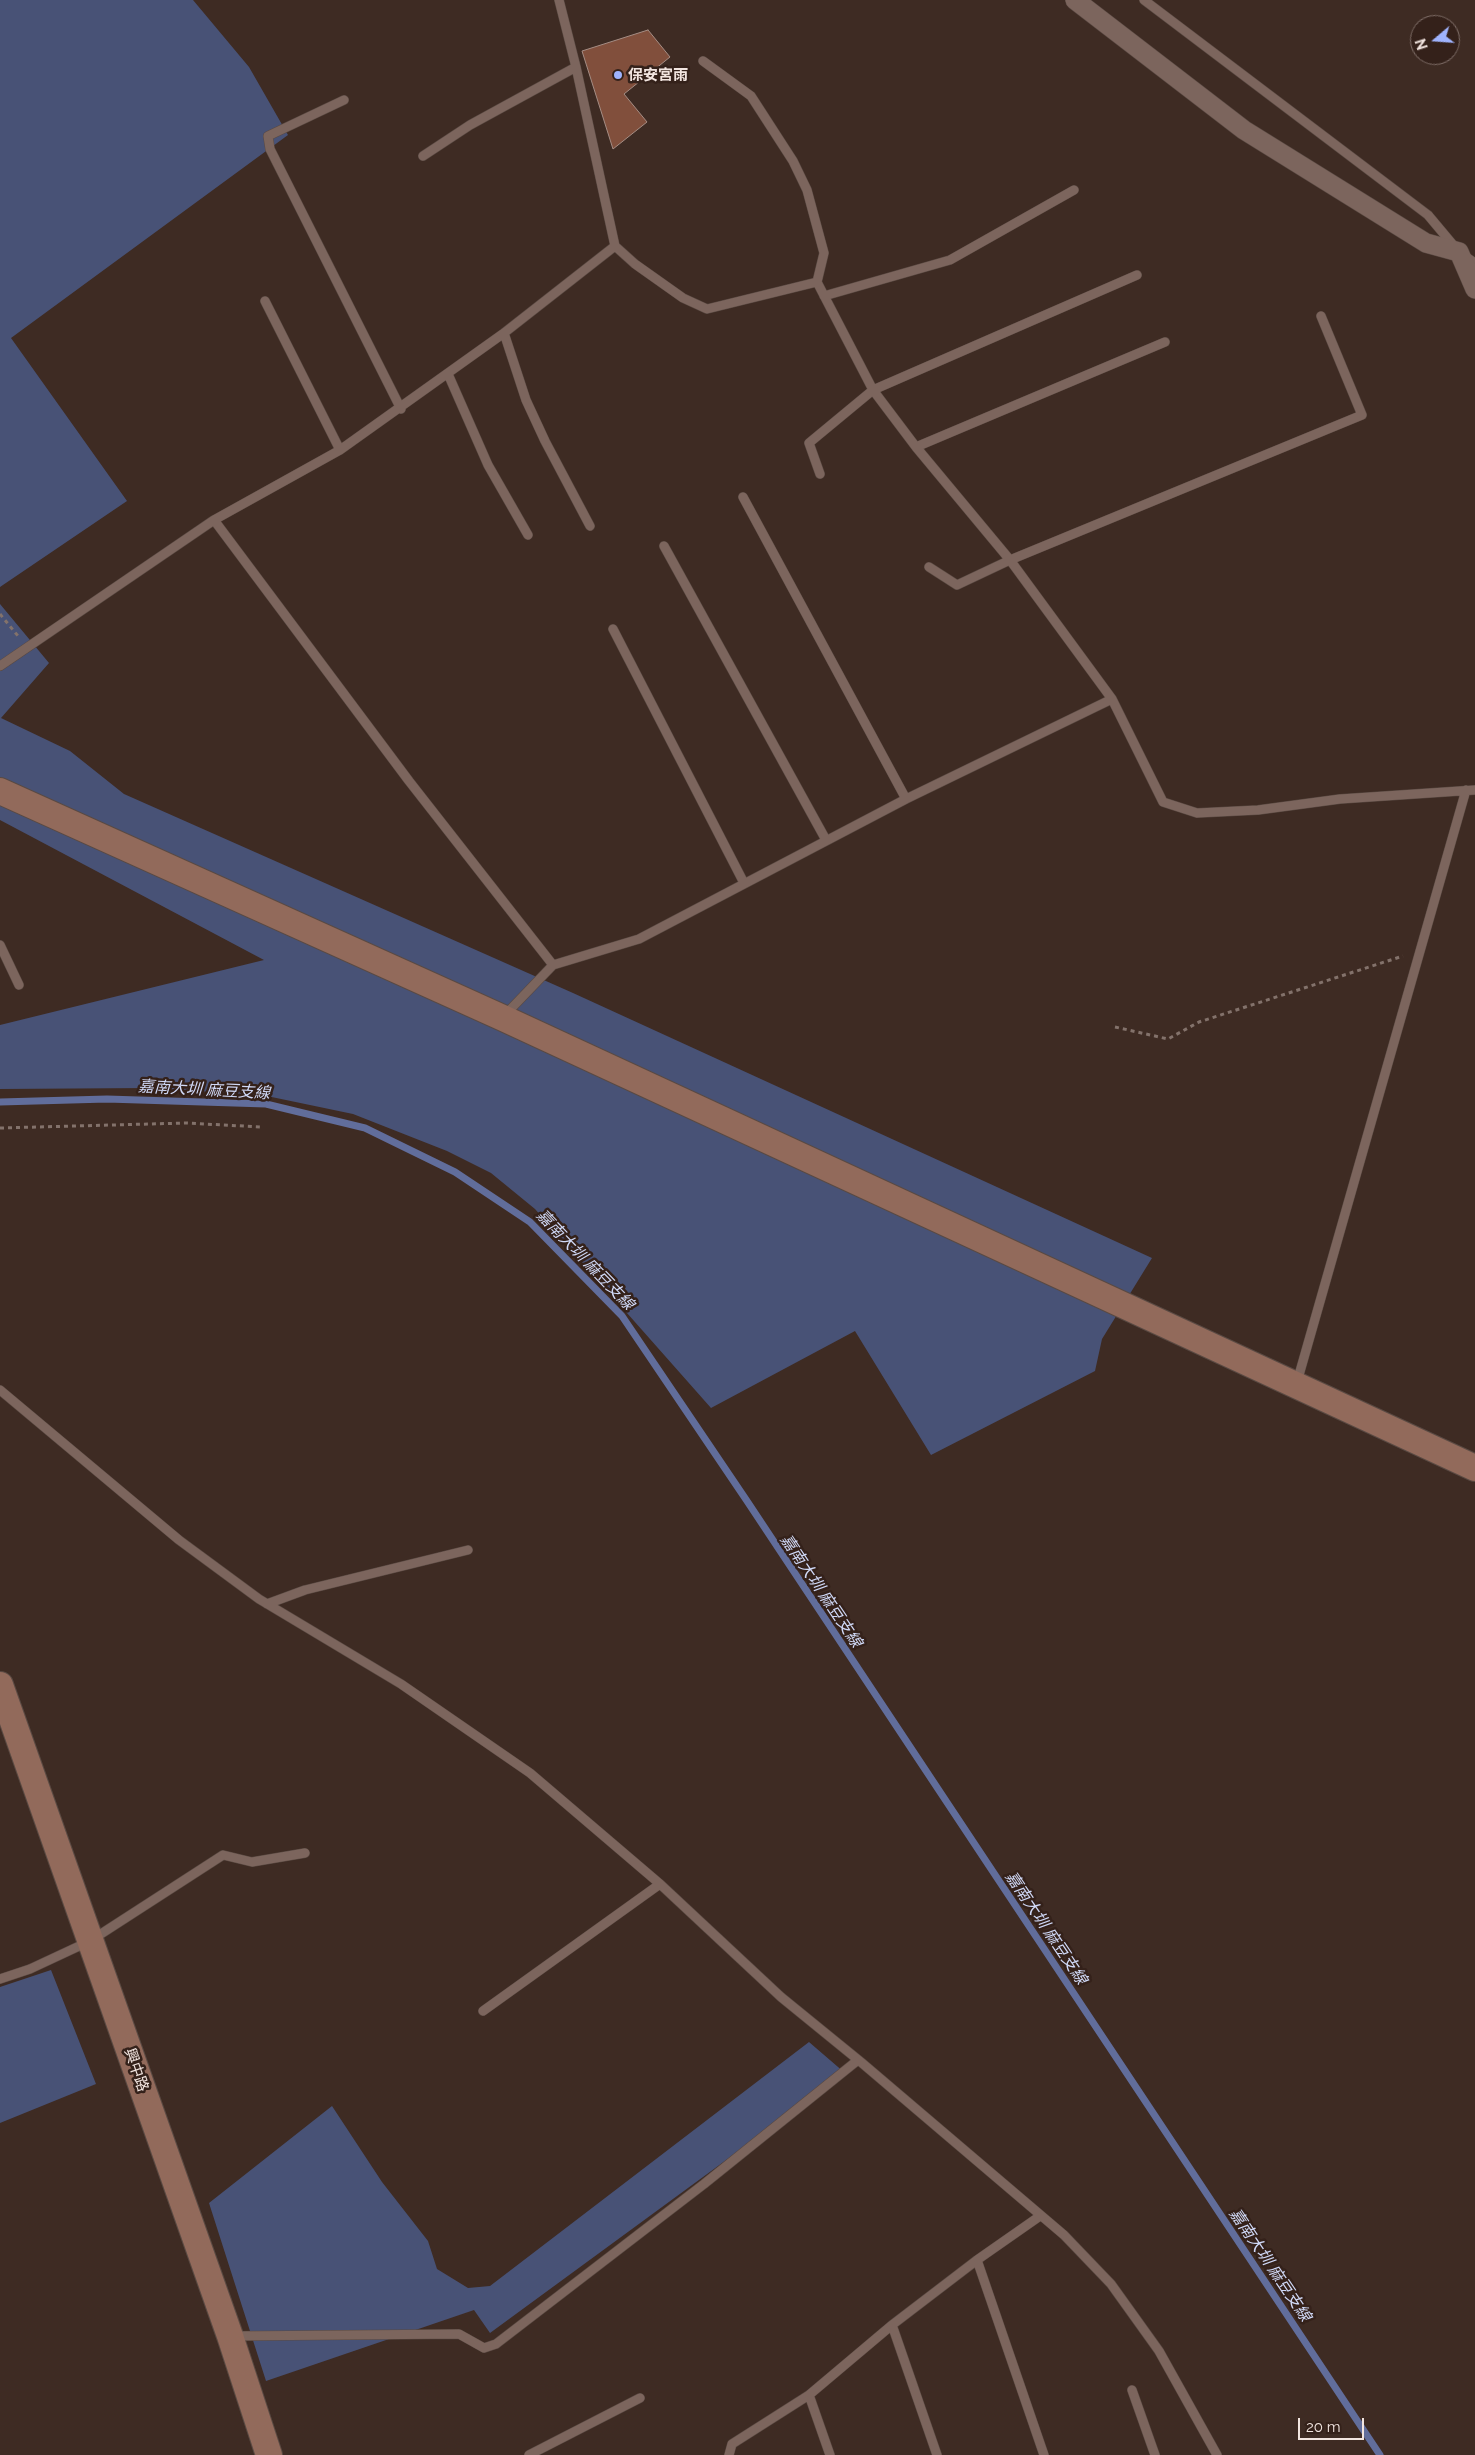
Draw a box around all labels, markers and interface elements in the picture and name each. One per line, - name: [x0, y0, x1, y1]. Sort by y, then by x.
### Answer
- north arrow: [1410, 15, 1460, 65]
- text: N: [1412, 37, 1431, 52]
- place label: 保安宮雨: [628, 66, 688, 84]
- marker: 保安宮雨: [612, 69, 624, 81]
- water label: 嘉南大圳 麻豆支線: [138, 1077, 270, 1103]
- water label: 嘉南大圳 麻豆支線: [532, 1206, 638, 1314]
- water label: 嘉南大圳 麻豆支線: [776, 1531, 866, 1651]
- water label: 嘉南大圳 麻豆支線: [1001, 1868, 1091, 1988]
- street label: 興中路: [120, 2046, 152, 2094]
- water label: 嘉南大圳 麻豆支線: [1225, 2205, 1315, 2325]
- scale bar: [1300, 2408, 1366, 2440]
- text: 20 m: [1306, 2418, 1341, 2436]

